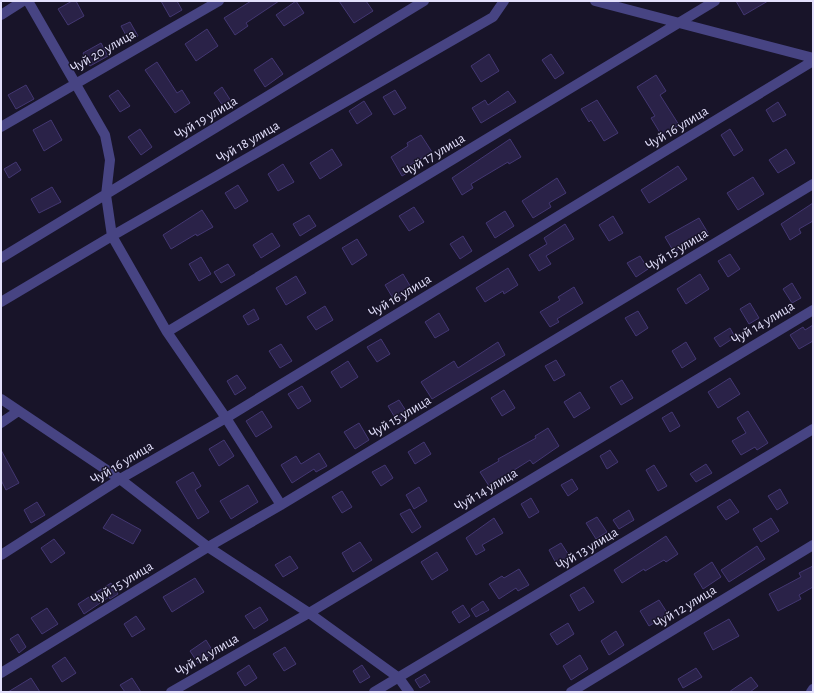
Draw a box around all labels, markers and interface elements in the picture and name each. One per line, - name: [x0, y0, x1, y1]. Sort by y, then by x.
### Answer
- street label: Чуй 20 улица: [68, 26, 139, 75]
- street label: Чуй 19 улица: [172, 94, 240, 142]
- street label: Чуй 16 улица: [643, 104, 711, 152]
- street label: Чуй 18 улица: [214, 118, 283, 166]
- street label: Чуй 17 улица: [400, 131, 468, 179]
- street label: Чуй 15 улица: [643, 226, 711, 274]
- street label: Чуй 16 улица: [366, 272, 434, 320]
- street label: Чуй 14 улица: [729, 298, 797, 347]
- street label: Чуй 15 улица: [366, 393, 434, 441]
- street label: Чуй 16 улица: [88, 439, 156, 487]
- street label: Чуй 14 улица: [452, 465, 520, 514]
- street label: Чуй 13 улица: [554, 525, 621, 573]
- street label: Чуй 15 улица: [88, 559, 156, 607]
- street label: Чуй 12 улица: [651, 583, 719, 631]
- street label: Чуй 14 улица: [173, 631, 242, 679]

